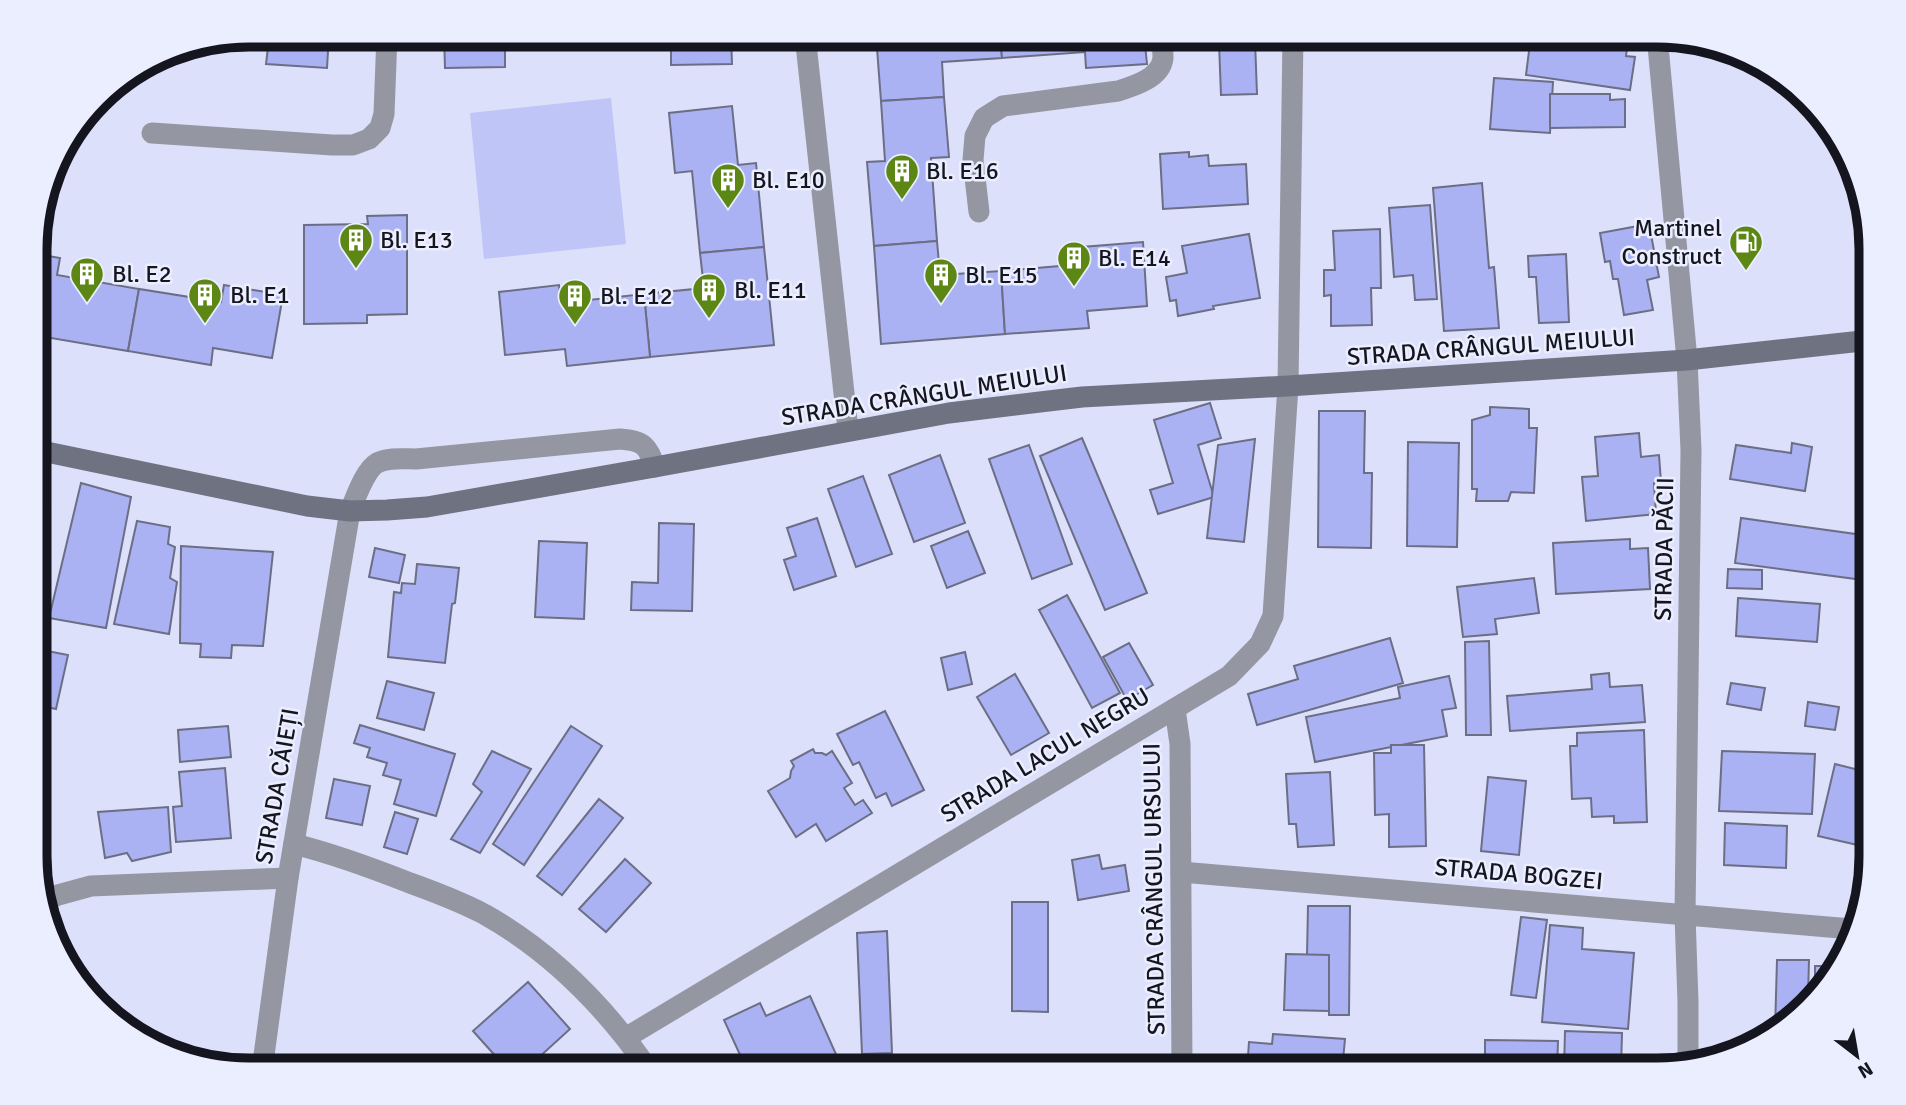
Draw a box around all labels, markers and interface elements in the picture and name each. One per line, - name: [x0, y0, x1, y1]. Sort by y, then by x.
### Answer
- building icon: Bl. E16: [883, 152, 921, 201]
- place label: Bl. E16: [926, 156, 999, 186]
- building icon: Bl. E10: [709, 161, 747, 210]
- place label: Bl. E10: [752, 165, 825, 195]
- place label: Martinel Construct: [1622, 213, 1722, 271]
- building icon: Bl. E13: [337, 221, 375, 270]
- fuel station icon: Martinel Construct: [1727, 223, 1765, 272]
- place label: Bl. E13: [380, 225, 453, 255]
- building icon: Bl. E14: [1055, 239, 1093, 288]
- place label: Bl. E14: [1098, 243, 1171, 273]
- building icon: Bl. E2: [68, 255, 106, 304]
- building icon: Bl. E15: [922, 256, 960, 305]
- place label: Bl. E2: [112, 259, 172, 289]
- place label: Bl. E15: [965, 260, 1038, 290]
- building icon: Bl. E11: [690, 271, 728, 320]
- place label: Bl. E11: [734, 275, 807, 305]
- building icon: Bl. E1: [186, 276, 224, 325]
- building icon: Bl. E12: [556, 277, 594, 326]
- place label: Bl. E1: [230, 280, 290, 310]
- place label: Bl. E12: [600, 281, 673, 311]
- street label: STRADA CRÂNGUL MEIULUI: [1346, 322, 1636, 372]
- street label: STRADA CRÂNGUL MEIULUI: [779, 358, 1069, 432]
- street label: STRADA PĂCII: [1648, 477, 1680, 621]
- street label: STRADA LACUL NEGRU: [935, 681, 1155, 829]
- street label: STRADA CĂIEȚI: [249, 706, 305, 866]
- street label: STRADA CRÂNGUL URSULUI: [1136, 742, 1172, 1036]
- street label: STRADA BOGZEI: [1434, 852, 1604, 896]
- north arrow: [1822, 1021, 1892, 1091]
- text: N: [1853, 1056, 1877, 1083]

